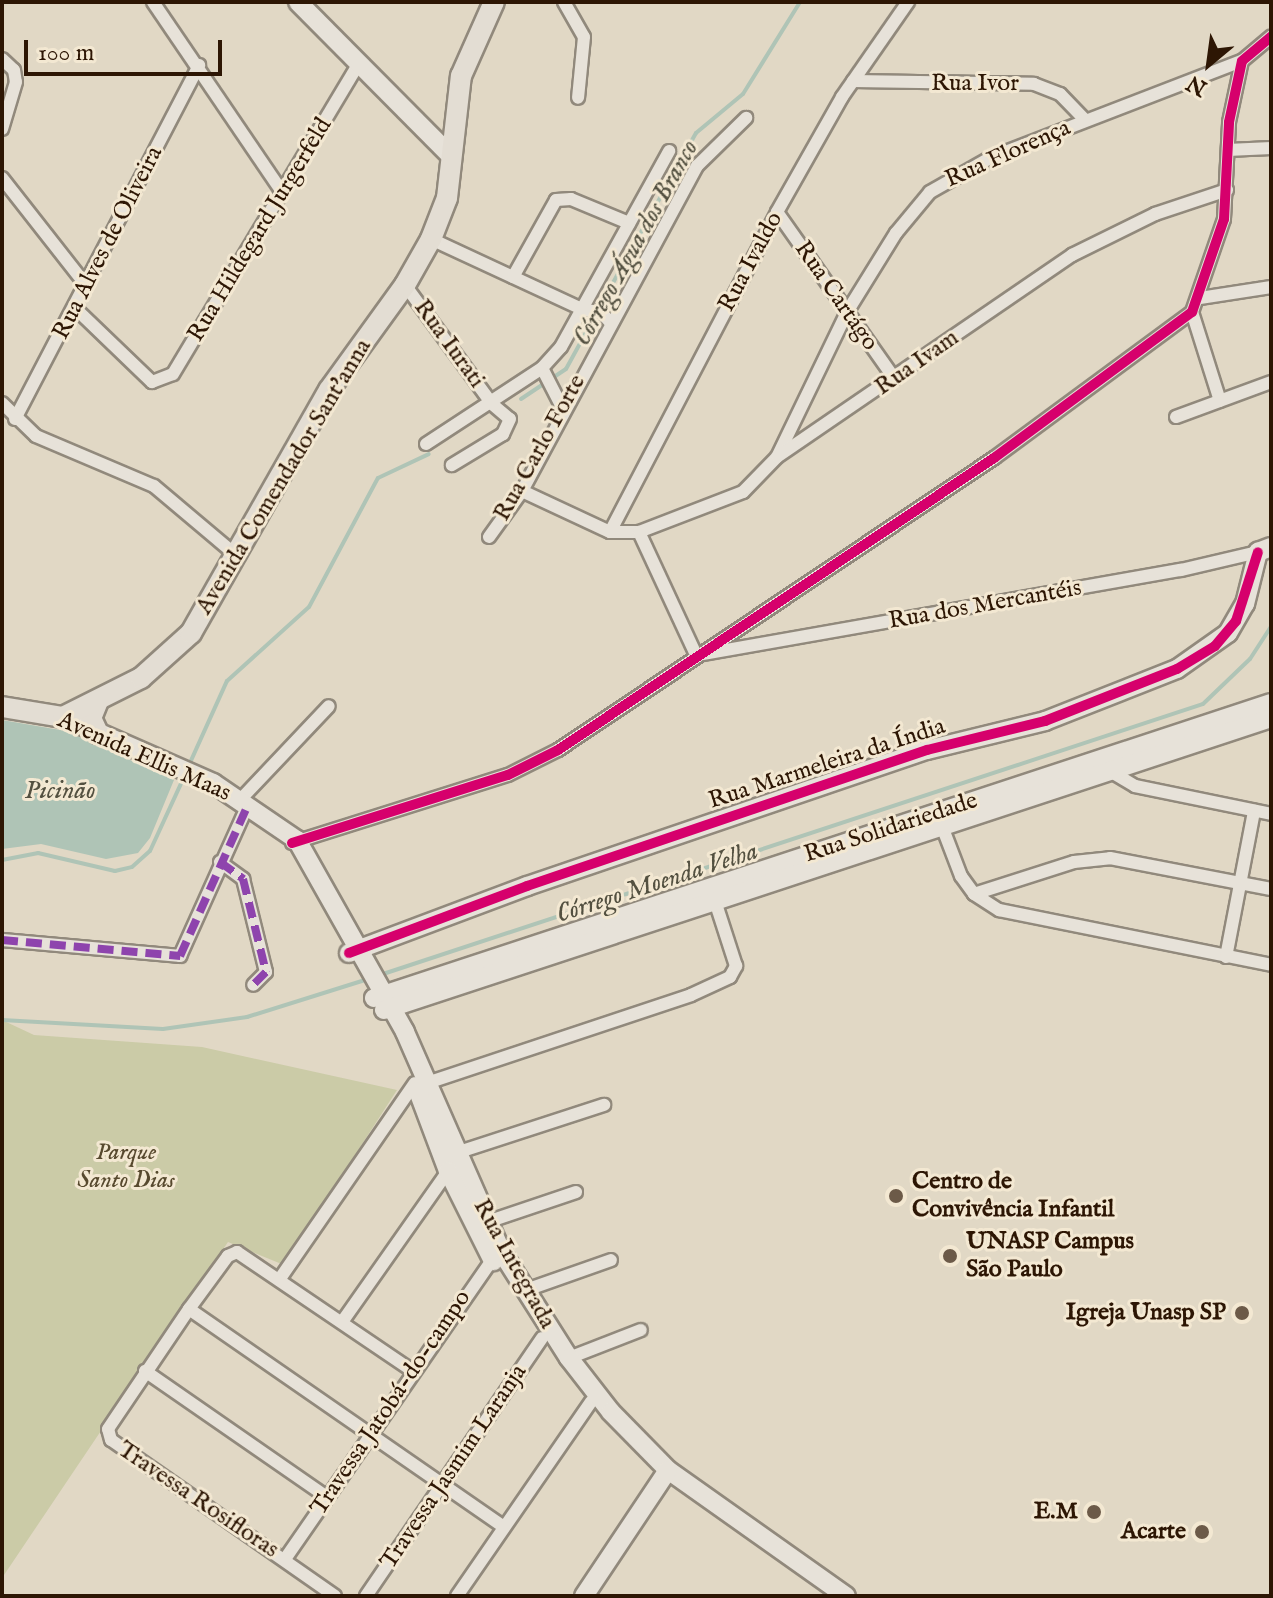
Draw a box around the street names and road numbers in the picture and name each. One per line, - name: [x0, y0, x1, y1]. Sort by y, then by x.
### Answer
- street label: Rua Ivor: [931, 70, 1019, 98]
- street label: Rua Hildegard Jurgerfeld: [182, 113, 338, 347]
- street label: Rua Florença: [941, 114, 1075, 194]
- street label: Rua Alves de Oliveira: [47, 142, 169, 344]
- street label: Rua Ivaldo: [713, 207, 789, 317]
- street label: Rua Cartágo: [788, 236, 884, 356]
- street label: Rua Iurati: [407, 294, 491, 394]
- street label: Rua Ivam: [870, 324, 964, 402]
- street label: Avenida Comendador Sant'anna: [190, 334, 378, 620]
- street label: Rua Carlo Forte: [488, 370, 592, 526]
- street label: Rua dos Mercantéis: [886, 574, 1084, 636]
- street label: Avenida Ellis Maas: [53, 706, 235, 808]
- street label: Rua Marmeleira da Índia: [705, 712, 949, 816]
- street label: Rua Solidariedade: [801, 786, 981, 870]
- street label: Rua Integrada: [467, 1194, 561, 1334]
- street label: Travessa Jatobá-do-campo: [305, 1285, 477, 1521]
- street label: Travessa Jasmim Laranja: [375, 1359, 533, 1575]
- street label: Travessa Rosifloras: [112, 1436, 284, 1564]

